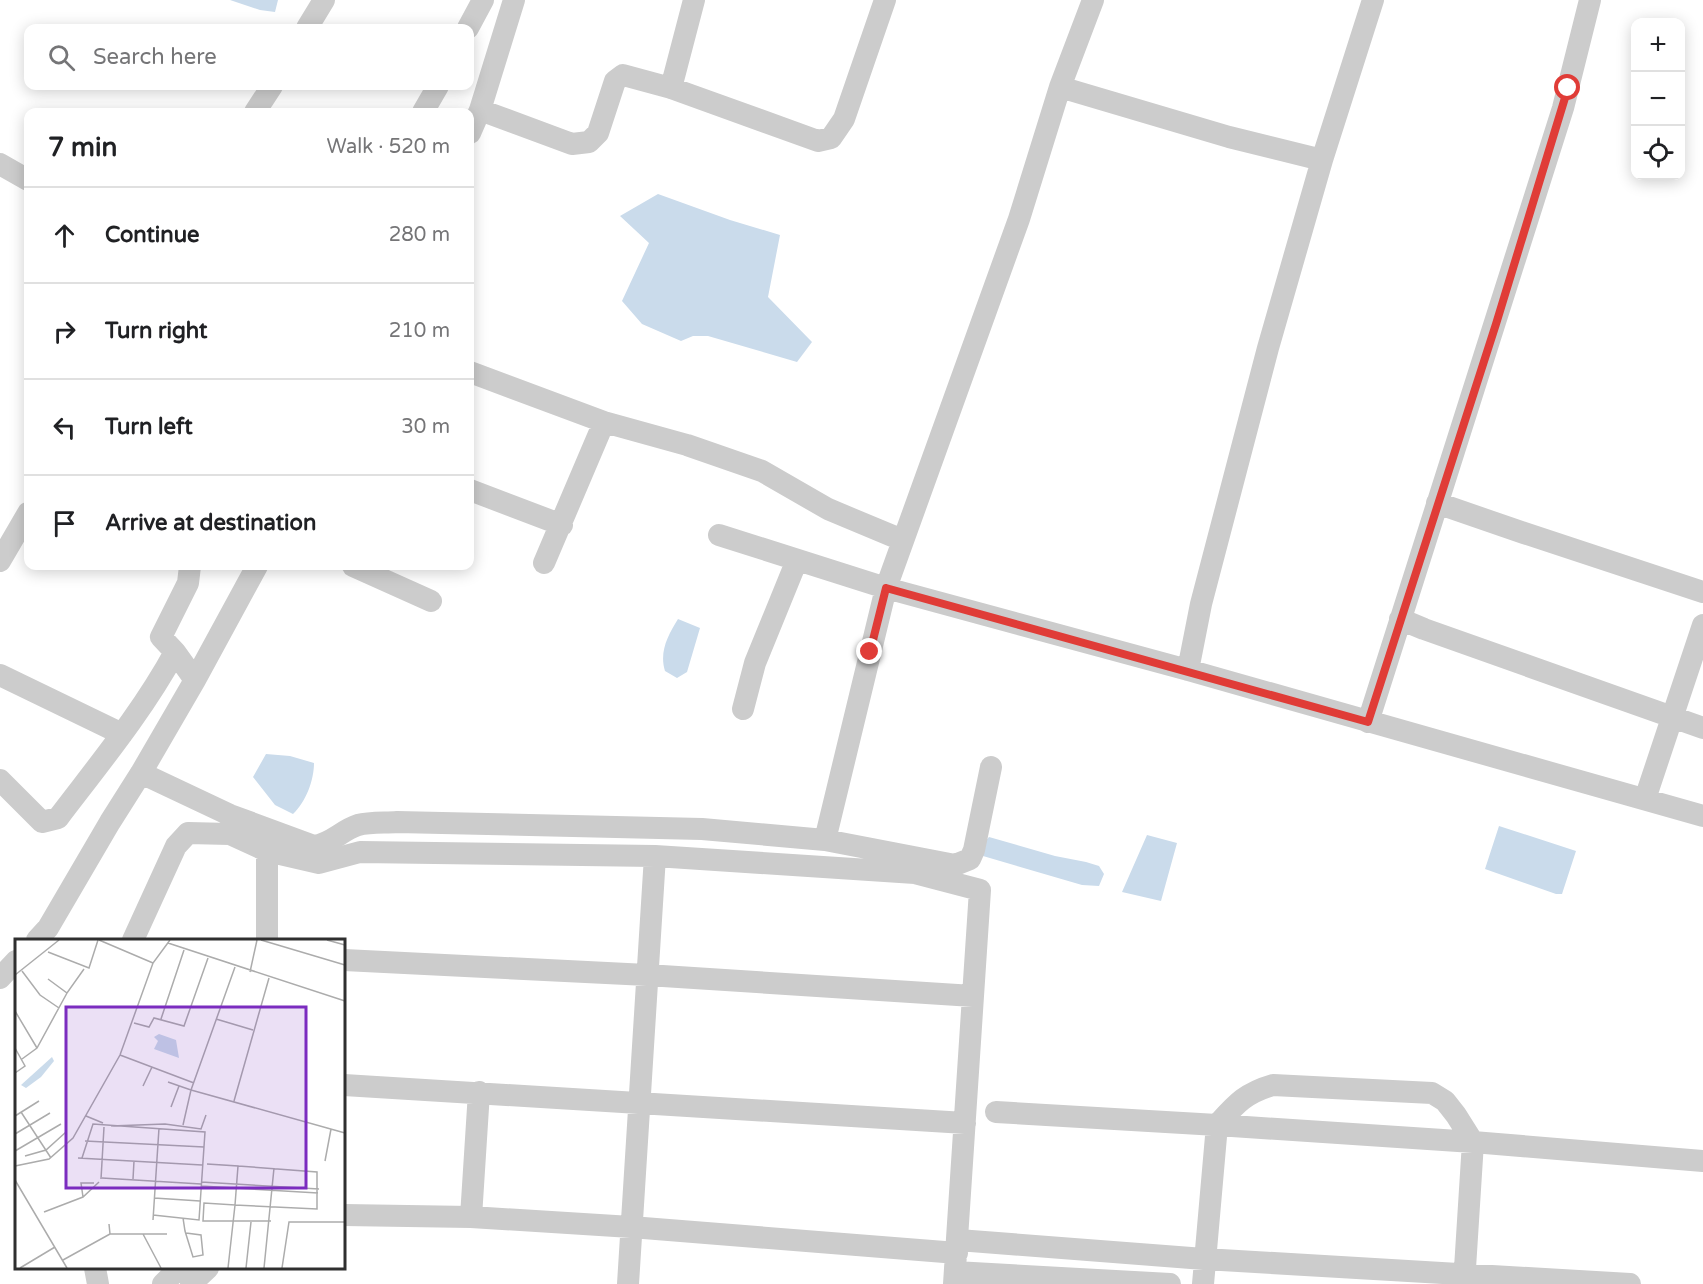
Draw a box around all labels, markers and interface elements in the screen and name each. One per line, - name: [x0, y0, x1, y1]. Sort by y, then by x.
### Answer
- map controls: [1631, 18, 1685, 180]
- button: +: [1631, 18, 1685, 72]
- search box: [24, 24, 474, 90]
- icon: search: [45, 41, 78, 74]
- text: Search here: [93, 44, 217, 70]
- button: −: [1631, 72, 1685, 126]
- route start: [1554, 74, 1580, 100]
- button: locate: [1631, 126, 1685, 180]
- text: 7 min: [48, 132, 117, 163]
- text: Walk · 520 m: [327, 135, 450, 159]
- icon: ahead: [48, 219, 81, 252]
- text: Continue: [105, 222, 200, 248]
- text: 280 m: [389, 223, 450, 247]
- icon: right: [48, 315, 81, 348]
- text: Turn right: [105, 318, 207, 344]
- text: 210 m: [389, 319, 450, 343]
- icon: left: [48, 411, 81, 444]
- text: Turn left: [105, 414, 193, 440]
- text: 30 m: [401, 415, 450, 439]
- icon: arrive: [48, 507, 81, 540]
- text: Arrive at destination: [105, 510, 316, 536]
- route end: [856, 638, 882, 664]
- inset map: [15, 939, 345, 1269]

